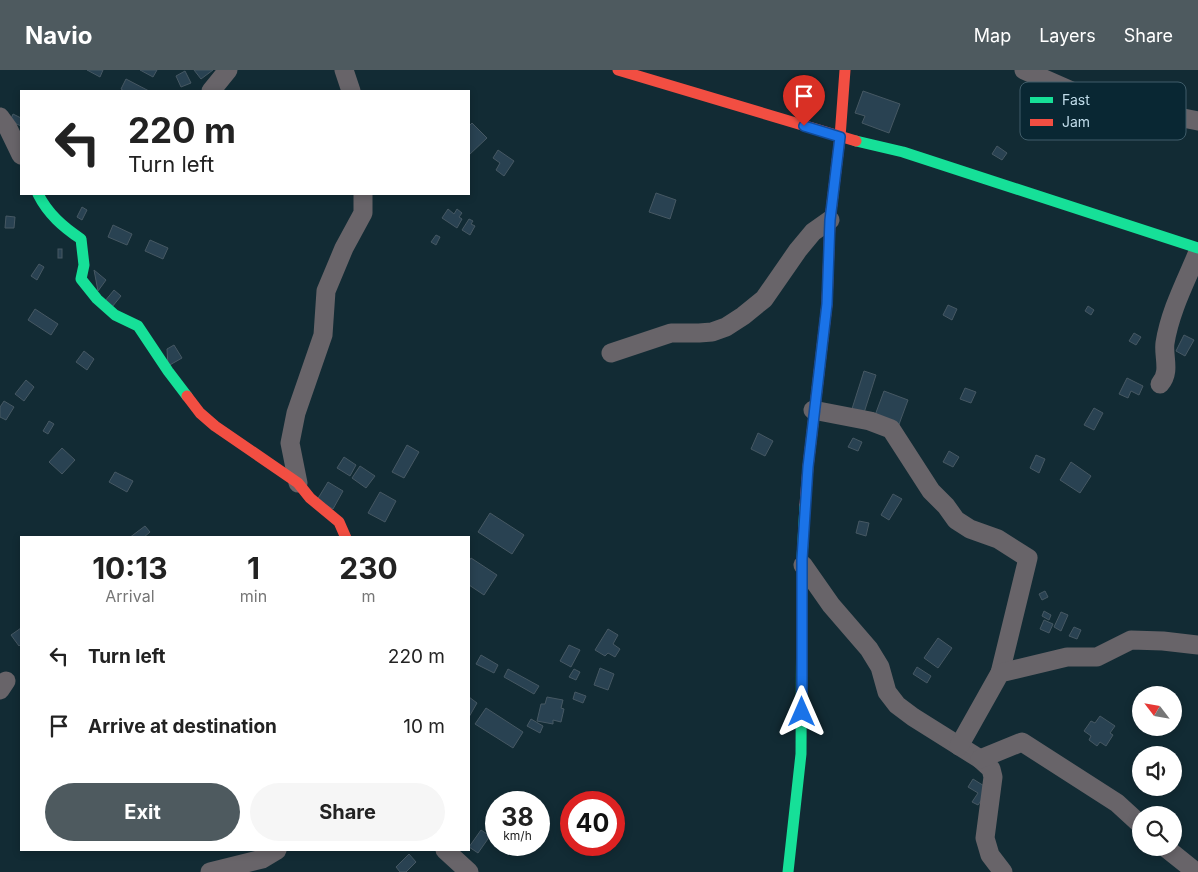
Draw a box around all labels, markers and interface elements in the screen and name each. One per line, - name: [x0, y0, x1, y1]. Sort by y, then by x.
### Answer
- text: Navio: [25, 21, 92, 50]
- text: Map: [974, 25, 1011, 46]
- text: Layers: [1039, 25, 1096, 46]
- text: Share: [1124, 25, 1173, 46]
- pin: [783, 75, 825, 126]
- icon: arrive: [790, 82, 818, 110]
- legend: [1020, 82, 1186, 140]
- text: Fast: [1062, 91, 1090, 108]
- text: 220 m: [128, 109, 236, 151]
- icon: left: [45, 110, 110, 175]
- text: Jam: [1062, 113, 1090, 130]
- text: Turn left: [128, 151, 214, 177]
- text: 10:13: [92, 550, 168, 586]
- text: 1: [247, 550, 260, 586]
- text: 230: [339, 550, 398, 586]
- text: Arrival: [105, 586, 155, 606]
- text: min: [240, 586, 267, 606]
- text: m: [362, 586, 376, 606]
- icon: left: [45, 642, 73, 670]
- text: Turn left: [88, 645, 166, 668]
- text: 220 m: [388, 645, 445, 668]
- position arrow: [775, 685, 827, 737]
- north arrow: [1132, 686, 1182, 736]
- map controls: [1132, 686, 1182, 856]
- icon: arrive: [45, 712, 73, 740]
- text: Arrive at destination: [88, 715, 277, 738]
- text: 10 m: [403, 715, 445, 738]
- button: sound: [1132, 746, 1182, 796]
- button: Exit: [45, 783, 240, 841]
- button: Share: [250, 783, 445, 841]
- speed limit sign: 40: [560, 791, 625, 856]
- text: 38: [501, 802, 534, 832]
- button: search: [1132, 806, 1182, 856]
- text: km/h: [503, 828, 532, 843]

